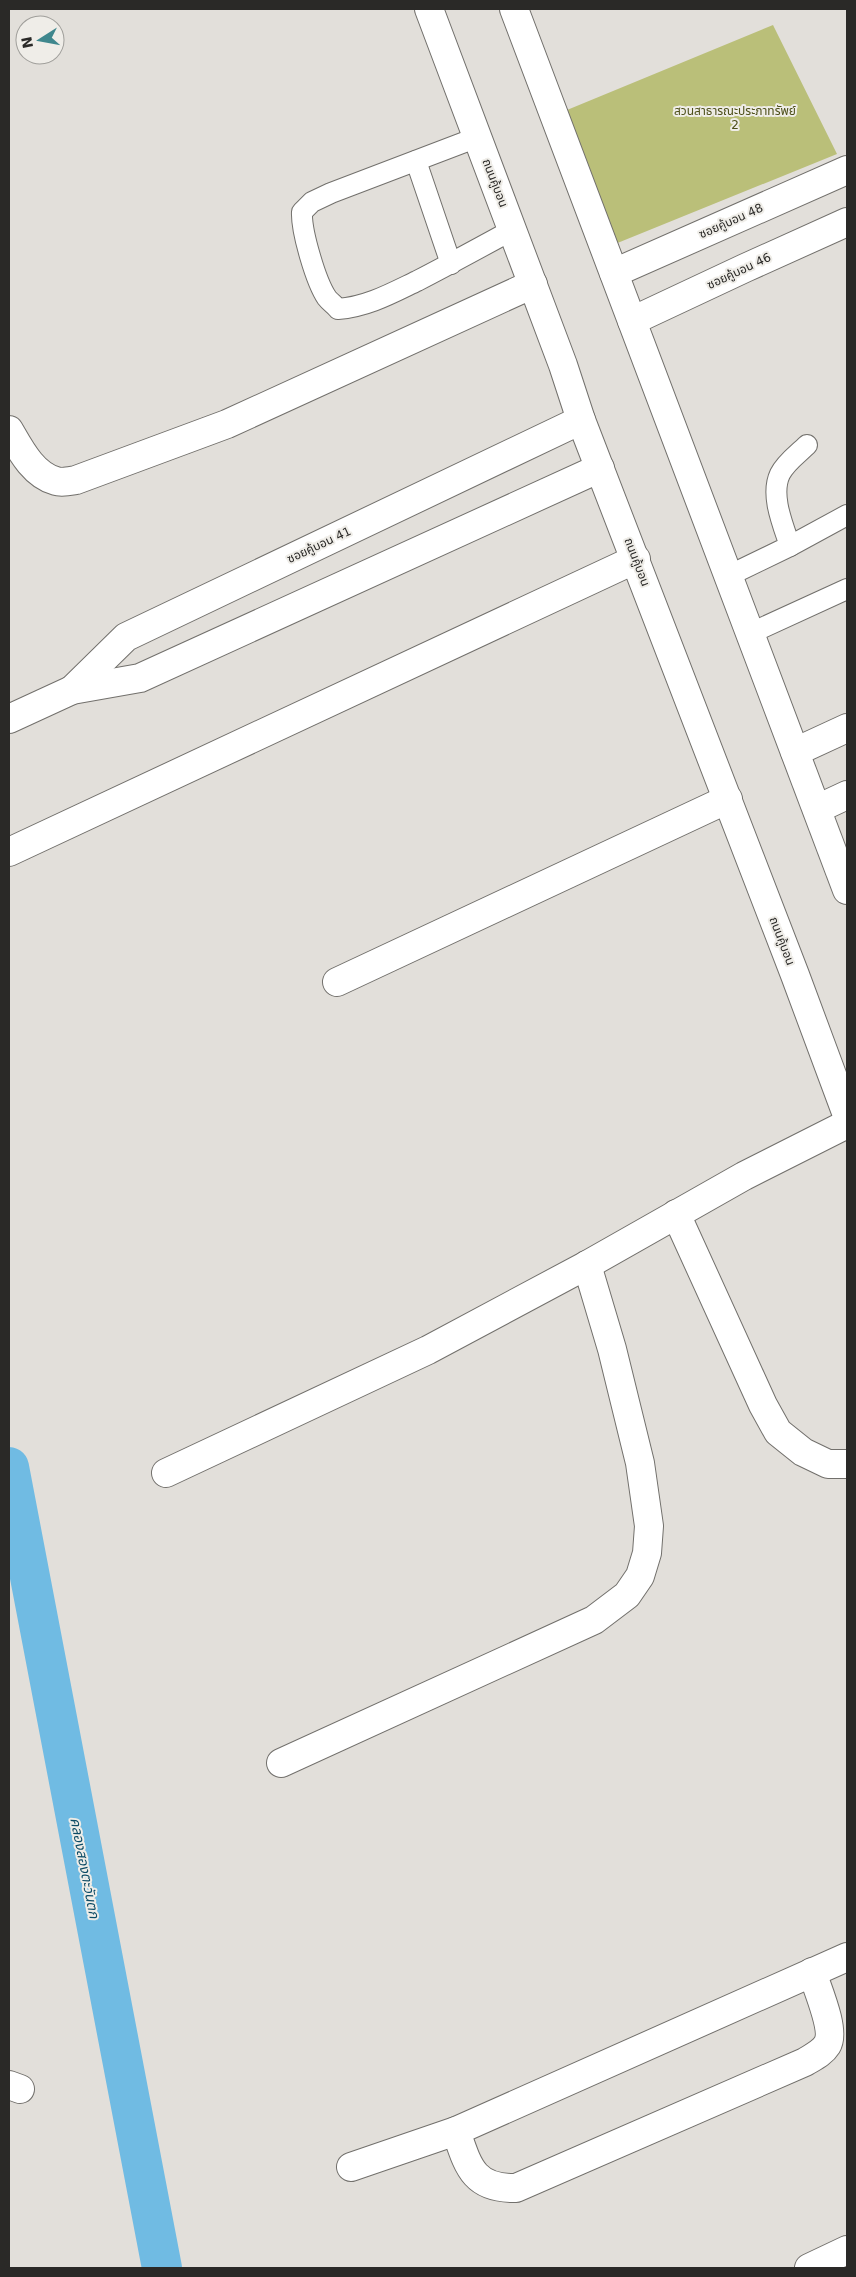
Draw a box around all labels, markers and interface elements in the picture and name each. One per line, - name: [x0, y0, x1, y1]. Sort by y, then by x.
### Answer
- north arrow: [15, 15, 65, 65]
- text: N: [18, 35, 36, 50]
- park label: สวนสาธารณะประภาทรัพย์ 2: [674, 104, 796, 132]
- street label: ถนนคู้บอน: [479, 157, 511, 209]
- street label: ซอยคู้บอน 48: [697, 201, 765, 241]
- street label: ซอยคู้บอน 46: [705, 250, 773, 292]
- street label: ซอยคู้บอน 41: [285, 524, 353, 566]
- street label: ถนนคู้บอน: [621, 536, 653, 588]
- street label: ถนนคู้บอน: [766, 915, 798, 967]
- water label: คลองสองตะวันตก: [67, 1816, 103, 1920]

